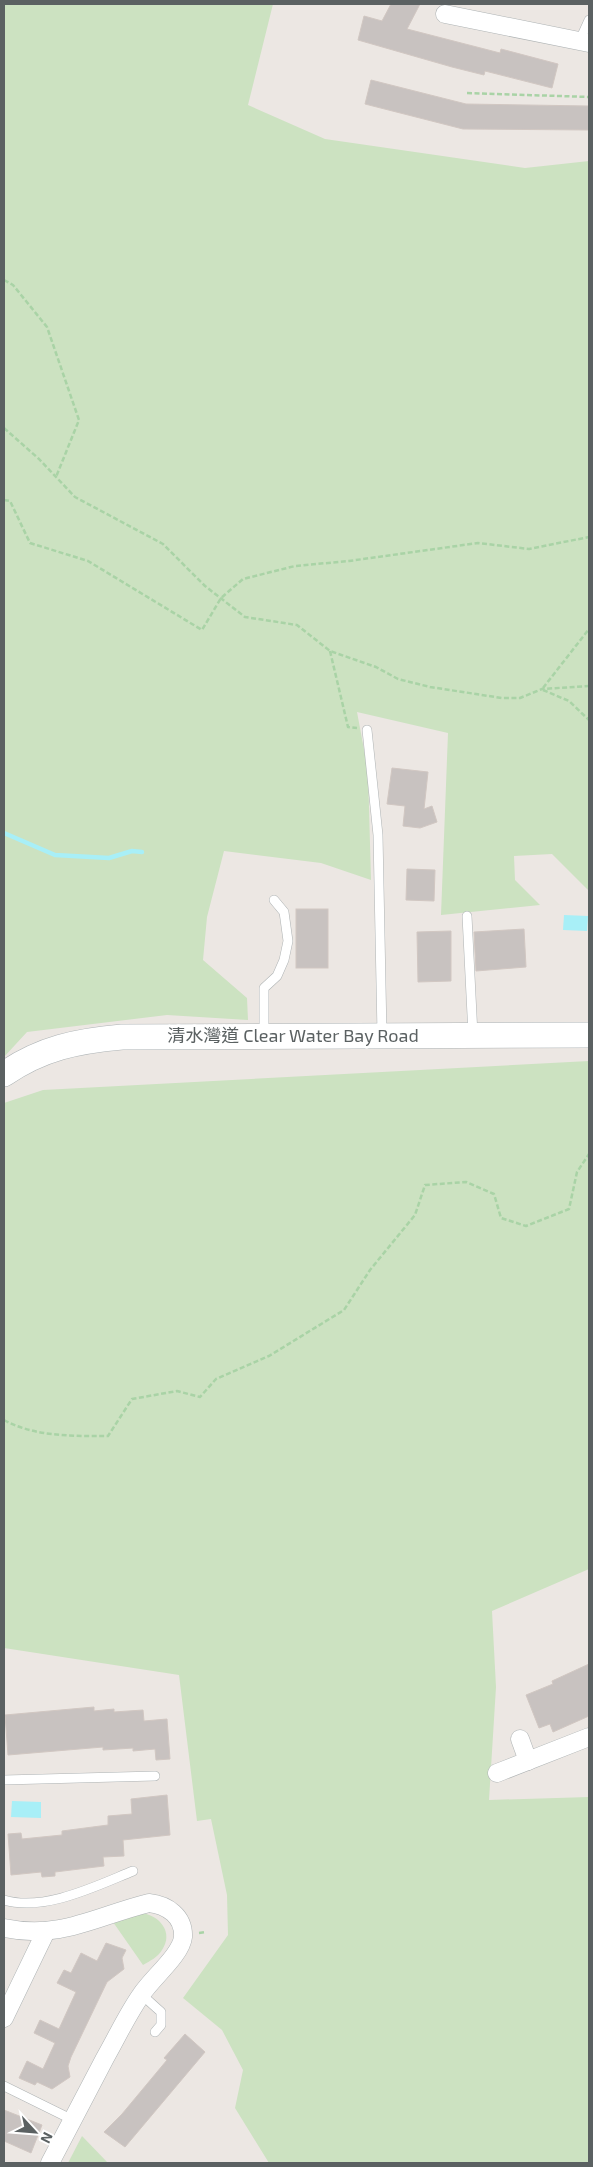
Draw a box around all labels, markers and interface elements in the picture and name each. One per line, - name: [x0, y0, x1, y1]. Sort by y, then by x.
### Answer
- street label: 清水灣道 Clear Water Bay Road: [167, 1024, 419, 1046]
- north arrow: [10, 2107, 60, 2157]
- text: N: [37, 2130, 57, 2146]

